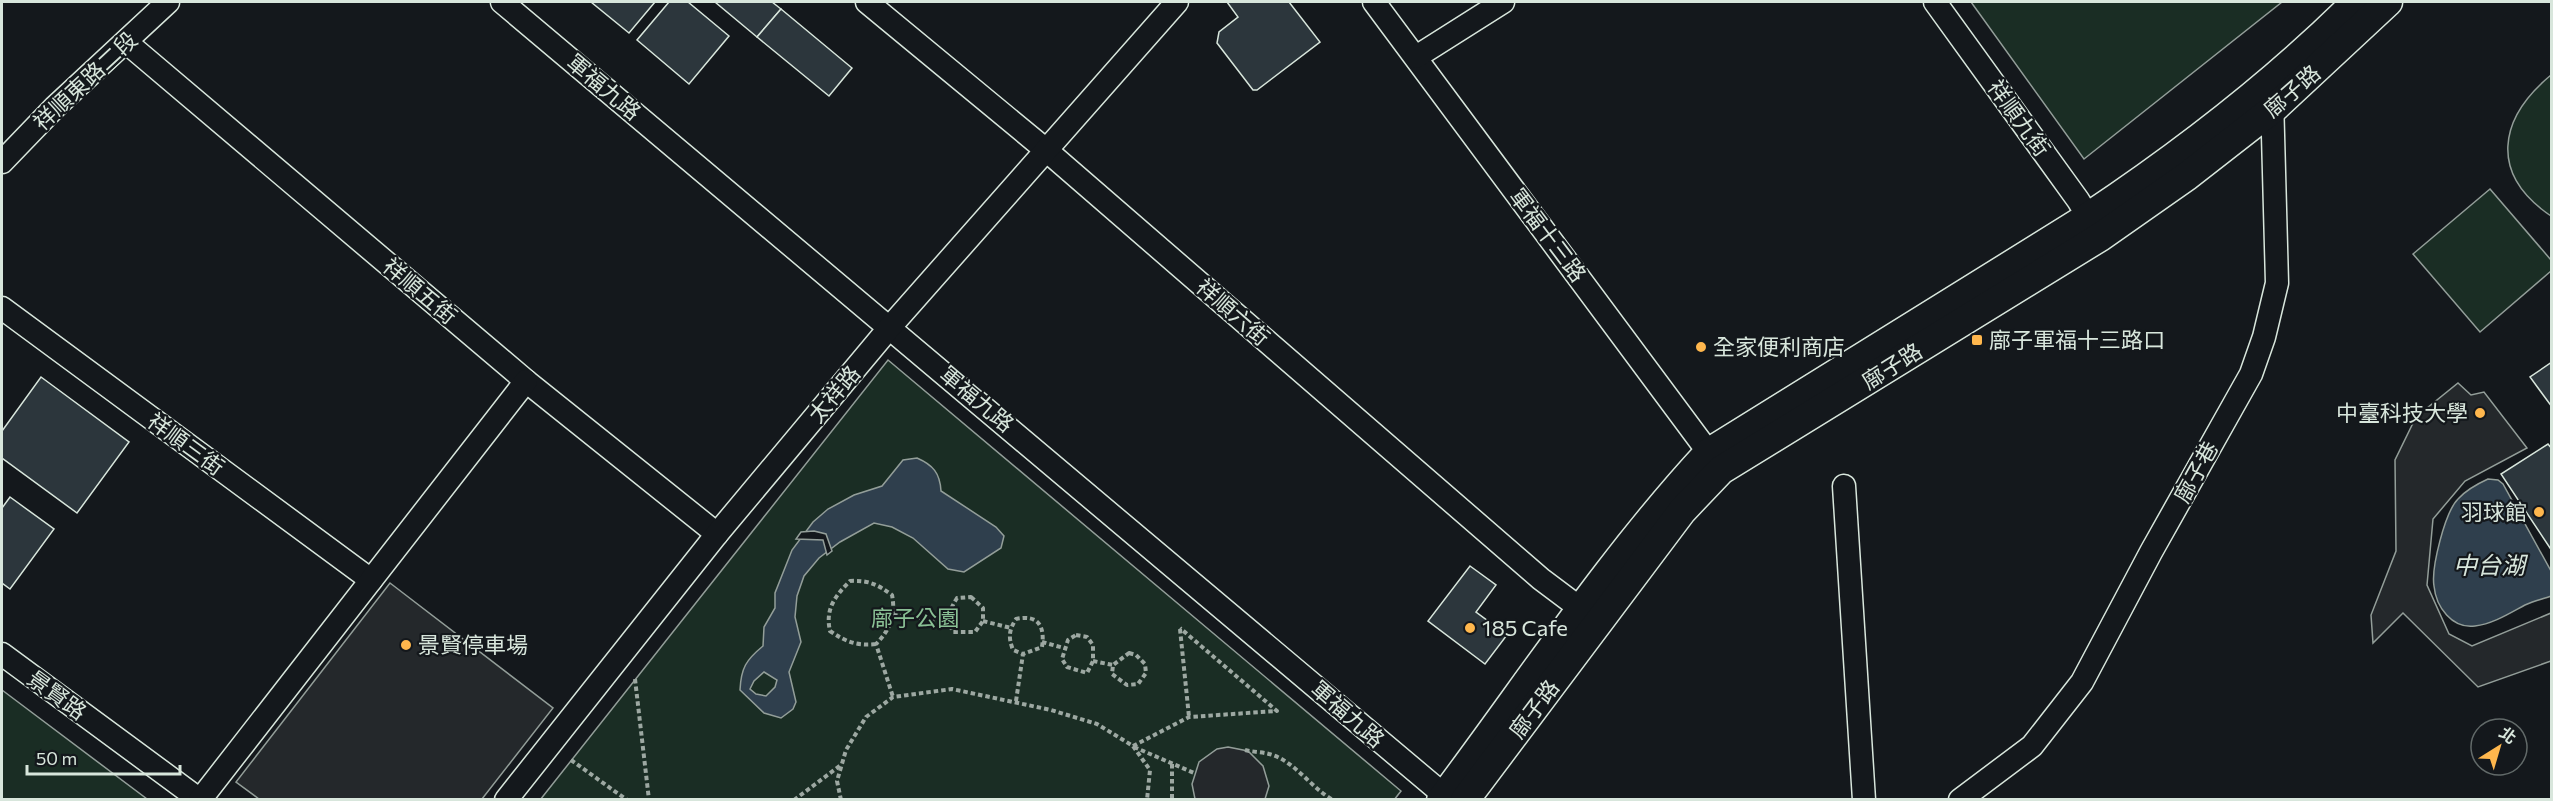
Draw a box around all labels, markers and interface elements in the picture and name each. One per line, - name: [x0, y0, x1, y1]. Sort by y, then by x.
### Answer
- street label: 祥順東路二段: [27, 26, 142, 136]
- street label: 軍福九路: [562, 48, 647, 125]
- street label: 廍子路: [2258, 59, 2325, 122]
- street label: 祥順九街: [1983, 74, 2056, 161]
- street label: 軍福十三路: [1505, 183, 1592, 287]
- street label: 祥順五街: [378, 252, 463, 329]
- street label: 祥順六街: [1191, 273, 1275, 351]
- place label: 廍子軍福十三路口: [1989, 326, 2165, 353]
- place label: 全家便利商店: [1713, 333, 1845, 360]
- marker: 廍子軍福十三路口: [1970, 333, 1984, 347]
- street label: 廍子路: [1857, 337, 1927, 395]
- marker: 全家便利商店: [1694, 340, 1708, 354]
- street label: 太祥路: [802, 360, 865, 428]
- street label: 軍福九路: [935, 360, 1020, 437]
- place label: 中臺科技大學: [2336, 399, 2468, 426]
- marker: 中臺科技大學: [2473, 406, 2487, 420]
- street label: 祥順三街: [143, 407, 230, 480]
- street label: 廍子巷: [2168, 436, 2223, 507]
- place label: 羽球館: [2461, 498, 2527, 525]
- marker: 羽球館: [2532, 505, 2546, 519]
- water label: 中台湖: [2453, 550, 2529, 579]
- park label: 廍子公園: [871, 604, 959, 631]
- place label: 185 Cafe: [1482, 614, 1568, 641]
- marker: 185 Cafe: [1463, 621, 1477, 635]
- place label: 景賢停車場: [418, 631, 528, 658]
- marker: 景賢停車場: [399, 638, 413, 652]
- street label: 景賢路: [23, 664, 92, 725]
- street label: 廍子路: [1503, 674, 1564, 743]
- street label: 軍福九路: [1306, 675, 1390, 753]
- north arrow: [2469, 717, 2529, 777]
- text: 北: [2496, 722, 2520, 747]
- scale bar: [27, 738, 180, 776]
- text: 50 m: [36, 747, 77, 769]

